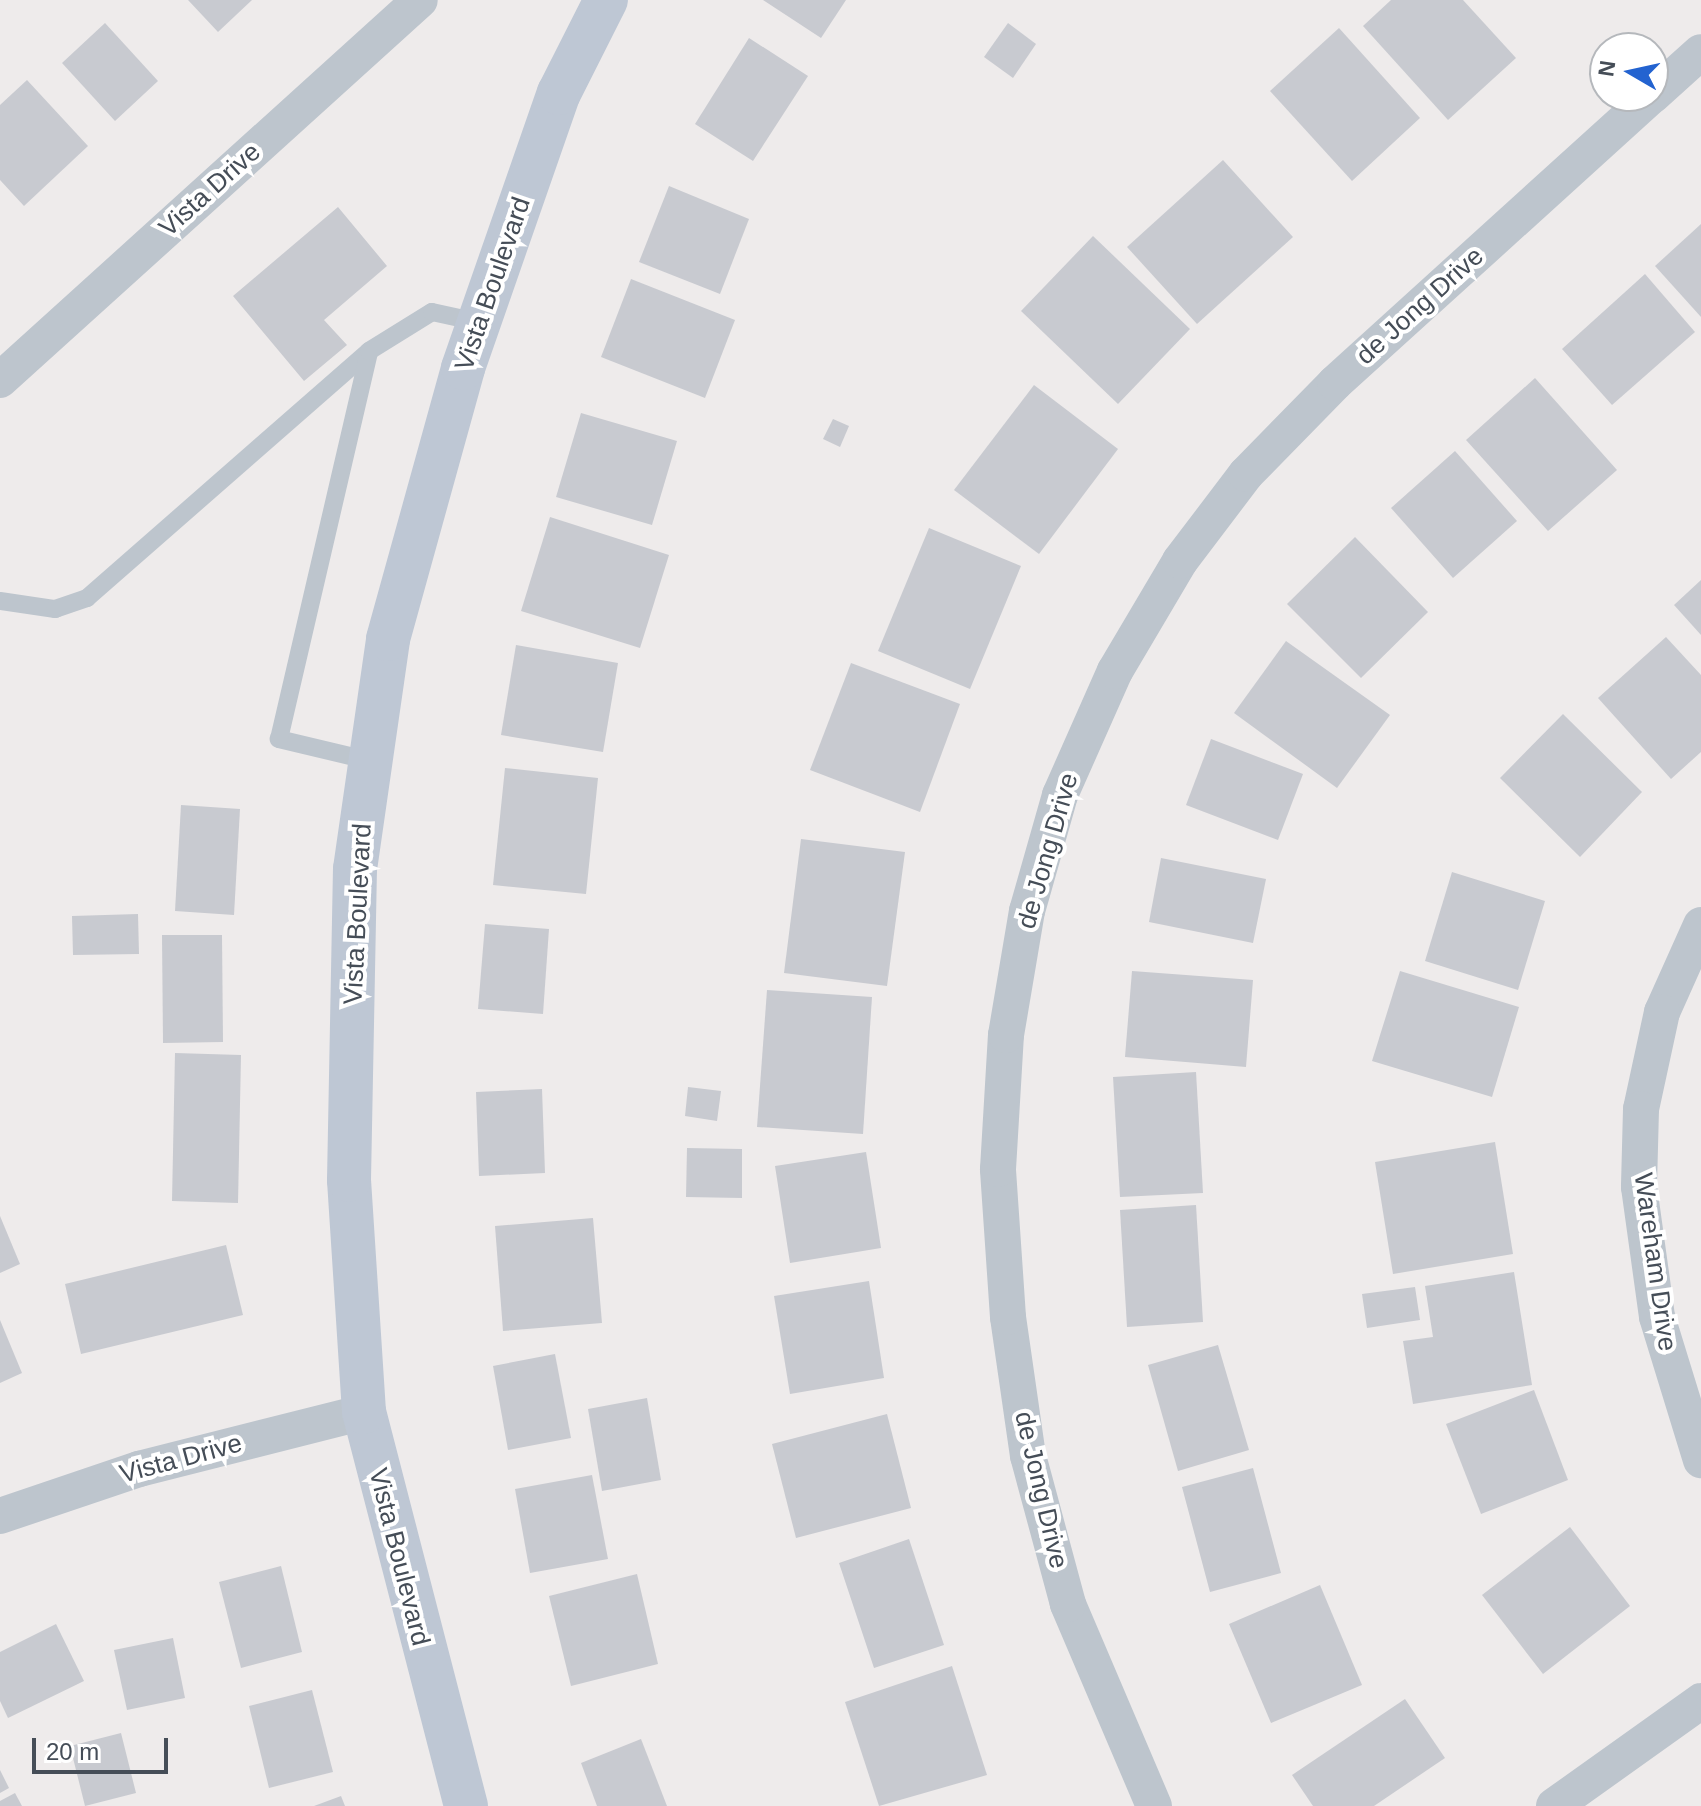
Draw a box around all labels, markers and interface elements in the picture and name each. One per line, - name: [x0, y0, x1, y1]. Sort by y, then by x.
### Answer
- north arrow: [1589, 32, 1669, 112]
- text: N: [1593, 59, 1620, 78]
- street label: Vista Drive: [153, 137, 267, 243]
- street label: Vista Boulevard: [449, 193, 537, 375]
- street label: de Jong Drive: [1350, 241, 1490, 371]
- street label: de Jong Drive: [1011, 770, 1085, 932]
- street label: Vista Boulevard: [338, 822, 378, 1006]
- street label: Wareham Drive: [1627, 1171, 1683, 1353]
- street label: de Jong Drive: [1008, 1408, 1074, 1572]
- street label: Vista Drive: [116, 1428, 246, 1490]
- street label: Vista Boulevard: [362, 1465, 436, 1649]
- scale bar: [36, 1722, 172, 1772]
- text: 20 m: [46, 1738, 99, 1765]

